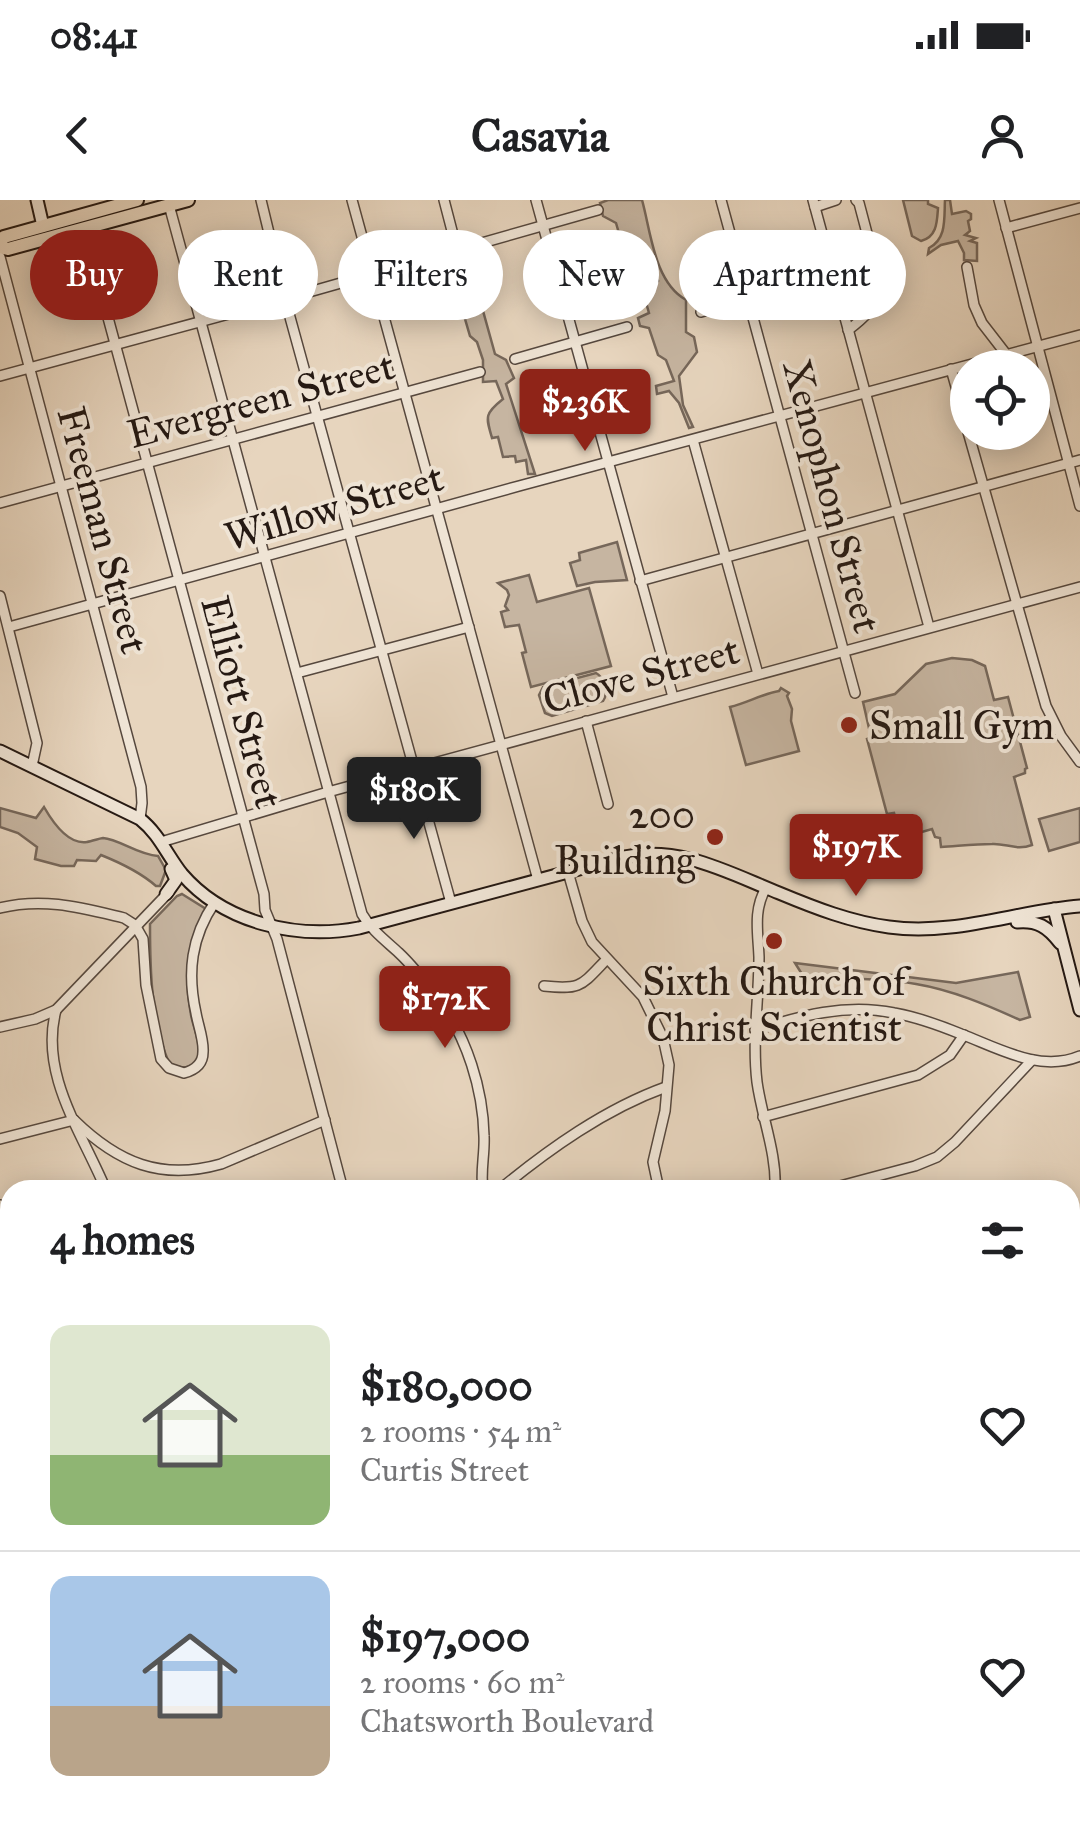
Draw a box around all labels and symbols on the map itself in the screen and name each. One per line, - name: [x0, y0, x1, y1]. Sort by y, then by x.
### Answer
- street label: Evergreen Street: [122, 341, 400, 459]
- street label: Xenophon Street: [772, 354, 892, 638]
- pin: $236K: [515, 369, 655, 454]
- street label: Freeman Street: [47, 401, 159, 659]
- street label: Willow Street: [219, 452, 449, 562]
- street label: Elliott Street: [190, 590, 294, 814]
- street label: Clove Street: [537, 625, 745, 725]
- place label: Small Gym: [869, 701, 1054, 750]
- marker: Small Gym: [838, 714, 860, 736]
- pin: $180K: [344, 757, 484, 842]
- place label: 200 Building: [554, 790, 695, 885]
- pin: $197K: [786, 814, 926, 899]
- marker: 200 Building: [704, 826, 726, 848]
- marker: Sixth Church of Christ Scientist: [763, 930, 785, 952]
- place label: Sixth Church of Christ Scientist: [642, 957, 911, 1052]
- pin: $172K: [375, 966, 515, 1051]

